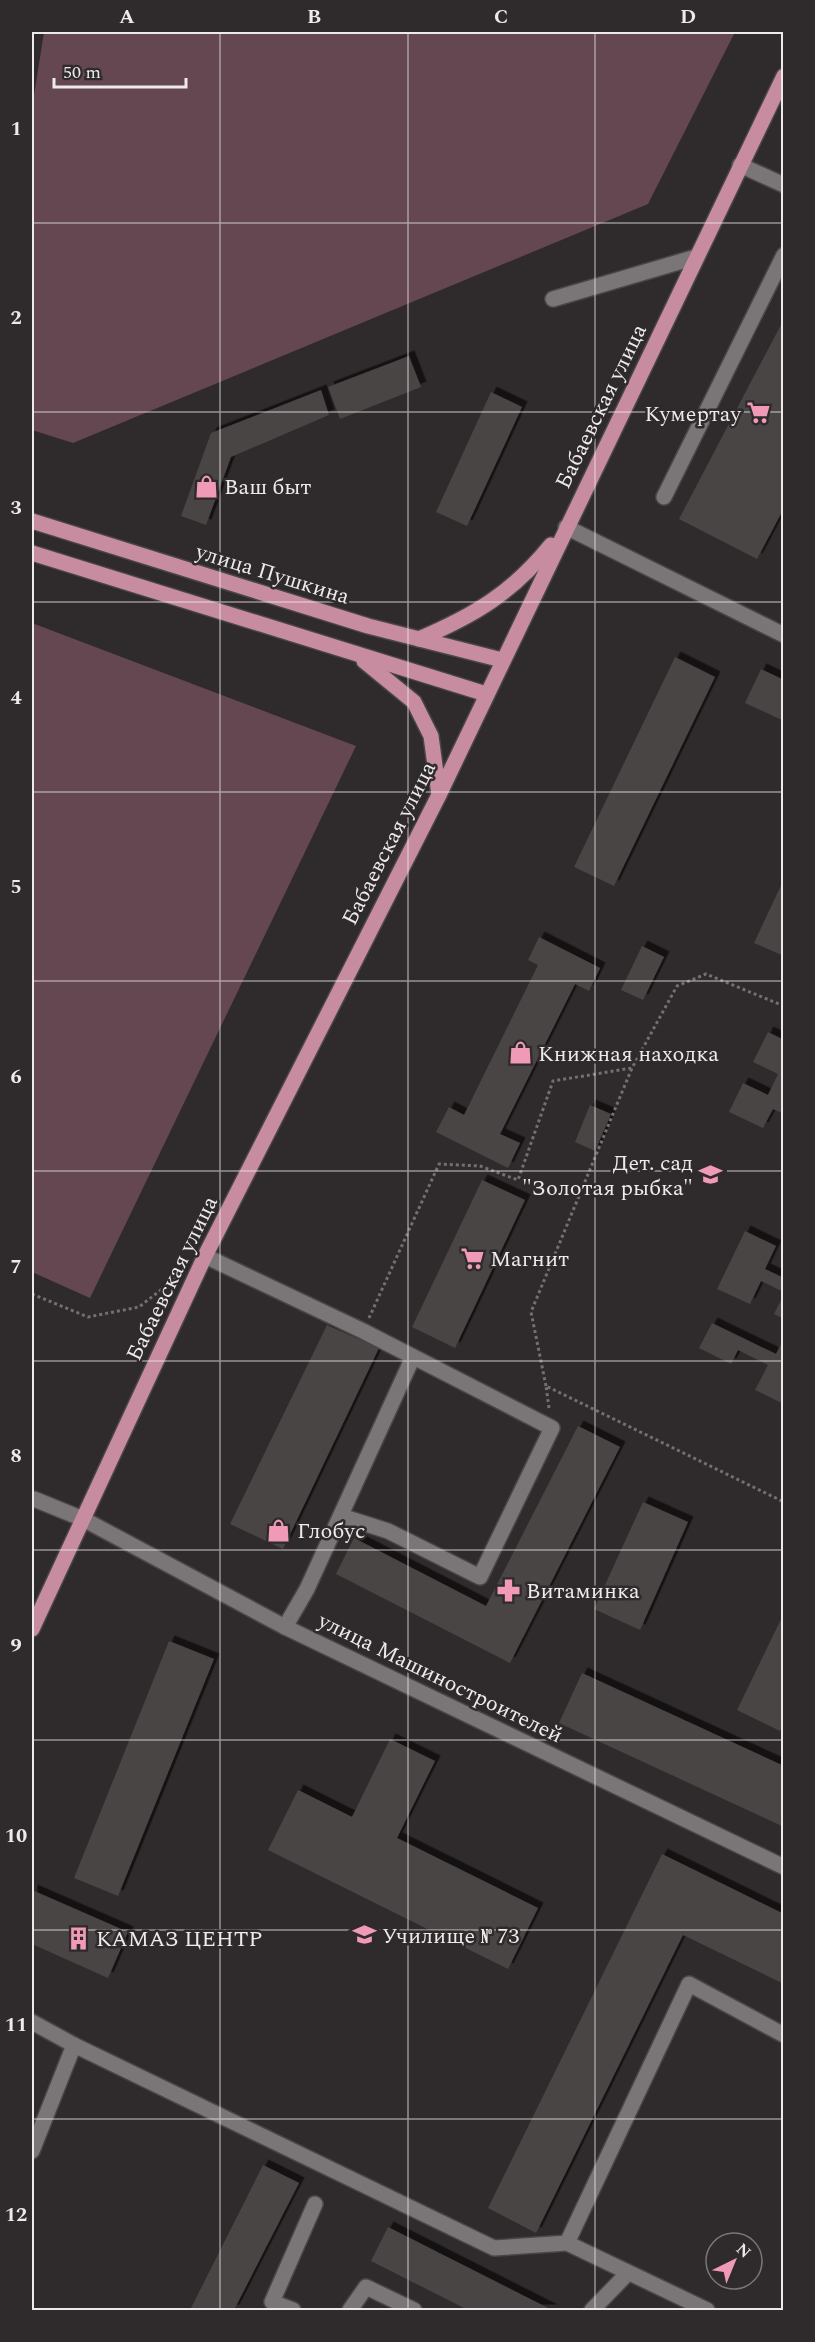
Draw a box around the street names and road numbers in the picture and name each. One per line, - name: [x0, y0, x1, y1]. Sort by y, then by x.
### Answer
- street label: Бабаевская улица: [547, 318, 656, 495]
- street label: улица Пушкина: [191, 535, 354, 614]
- street label: Бабаевская улица: [334, 756, 445, 931]
- street label: Бабаевская улица: [118, 1190, 227, 1367]
- street label: улица Машиностроителей: [311, 1604, 568, 1752]

